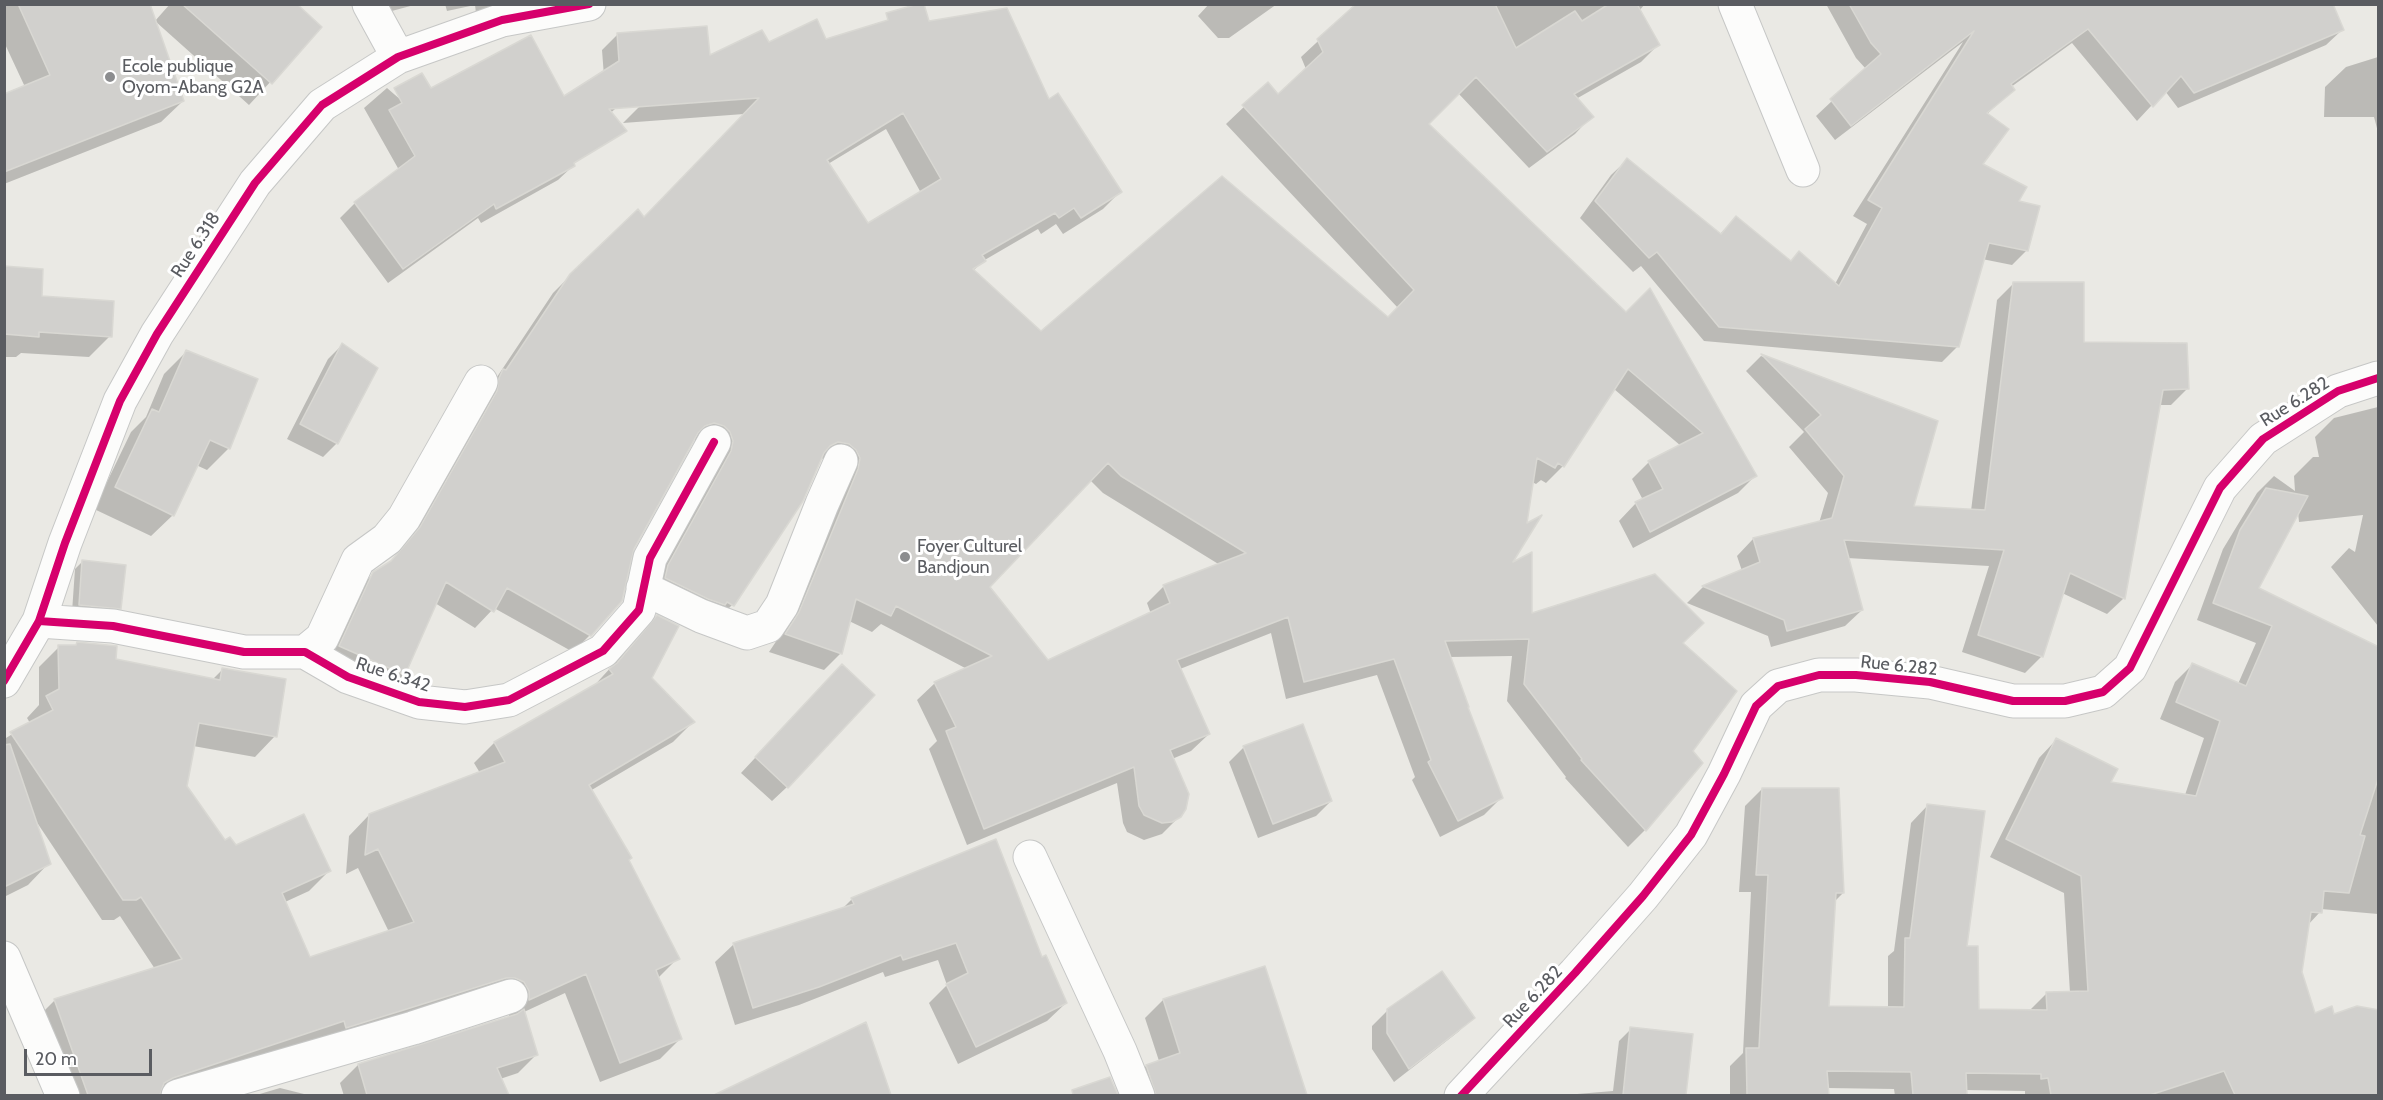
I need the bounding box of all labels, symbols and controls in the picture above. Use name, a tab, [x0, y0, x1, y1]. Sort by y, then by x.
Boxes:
place label: Ecole publique Oyom-Abang G2A	[122, 56, 263, 98]
marker: Ecole publique Oyom-Abang G2A	[103, 70, 117, 84]
street label: Rue 6.318	[167, 208, 225, 282]
street label: Rue 6.282	[2257, 372, 2333, 432]
place label: Foyer Culturel Bandjoun	[917, 536, 1022, 578]
marker: Foyer Culturel Bandjoun	[898, 550, 912, 564]
street label: Rue 6.282	[1860, 651, 1938, 681]
street label: Rue 6.342	[353, 653, 433, 697]
street label: Rue 6.282	[1499, 961, 1567, 1033]
scale bar	[27, 1037, 154, 1075]
text: 20 m	[35, 1048, 77, 1070]

